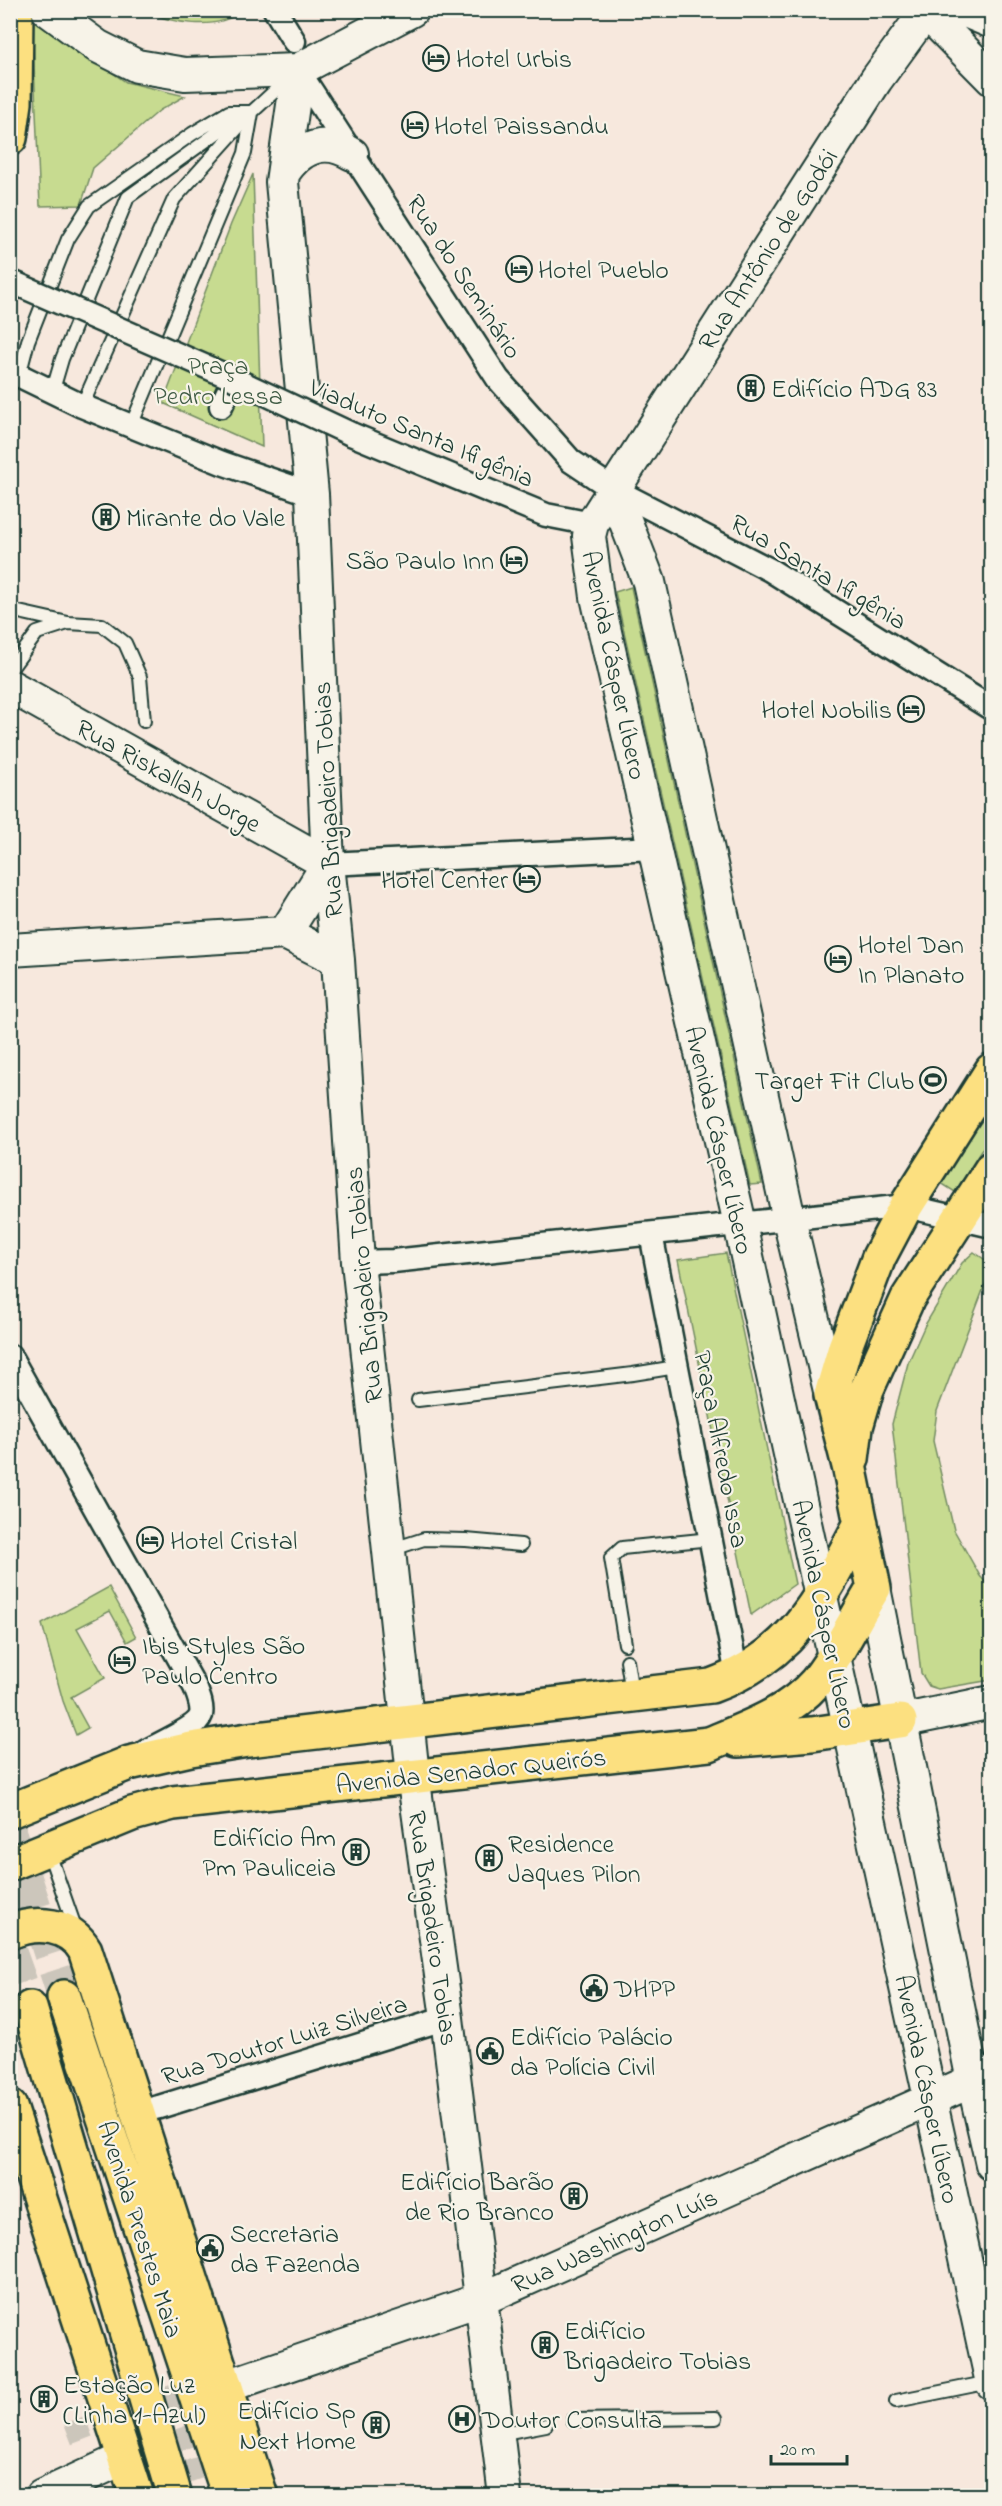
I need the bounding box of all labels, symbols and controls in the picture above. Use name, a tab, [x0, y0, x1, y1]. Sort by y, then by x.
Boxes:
place label: Hotel Urbis	[456, 42, 572, 80]
hotel icon: Hotel Urbis	[421, 43, 451, 73]
place label: Hotel Paissandu	[434, 109, 609, 147]
hotel icon: Hotel Paissandu	[400, 110, 430, 140]
street label: Rua Antônio de Godói	[690, 142, 849, 359]
street label: Rua do Seminário	[395, 188, 530, 368]
place label: Hotel Pueblo	[538, 253, 669, 291]
hotel icon: Hotel Pueblo	[504, 254, 534, 284]
park label: Praça Pedro Lessa	[153, 349, 283, 417]
street label: Viaduto Santa Ifigênia	[302, 370, 539, 499]
place label: Edifício ADG 83	[771, 372, 937, 410]
building icon: Edifício ADG 83	[736, 373, 766, 403]
place label: Mirante do Vale	[126, 501, 286, 539]
building icon: Mirante do Vale	[91, 502, 121, 532]
street label: Rua Santa Ifigênia	[722, 506, 913, 641]
place label: São Paulo Inn	[346, 544, 494, 582]
hotel icon: São Paulo Inn	[499, 545, 529, 575]
street label: Avenida Cásper Líbero	[569, 548, 655, 784]
street label: Rua Brigadeiro Tobias	[305, 681, 355, 919]
place label: Hotel Nobilis	[761, 693, 892, 731]
hotel icon: Hotel Nobilis	[896, 694, 926, 724]
street label: Rua Riskallah Jorge	[68, 711, 267, 845]
place label: Hotel Center	[381, 863, 509, 901]
hotel icon: Hotel Center	[512, 864, 542, 894]
place label: Hotel Dan In Planato	[858, 928, 964, 996]
hotel icon: Hotel Dan In Planato	[823, 944, 853, 974]
street label: Avenida Cásper Líbero	[672, 1023, 762, 1259]
place label: Target Fit Club	[754, 1064, 914, 1102]
sports icon: Target Fit Club	[918, 1065, 948, 1095]
street label: Rua Brigadeiro Tobias	[337, 1165, 395, 1404]
street label: Praça Alfredo Issa	[681, 1348, 757, 1552]
street label: Avenida Cásper Líbero	[779, 1497, 865, 1733]
place label: Hotel Cristal	[170, 1524, 297, 1562]
hotel icon: Hotel Cristal	[135, 1525, 165, 1555]
place label: Ibis Styles São Paulo Centro	[142, 1629, 305, 1697]
hotel icon: Ibis Styles São Paulo Centro	[107, 1645, 137, 1675]
street label: Avenida Senador Queirós	[334, 1740, 608, 1806]
street label: Rua Brigadeiro Tobias	[396, 1808, 466, 2048]
place label: Edifício Am Pm Pauliceia	[203, 1821, 336, 1889]
place label: Residence Jaques Pilon	[508, 1827, 641, 1895]
building icon: Edifício Am Pm Pauliceia	[341, 1837, 371, 1867]
building icon: Residence Jaques Pilon	[474, 1843, 504, 1873]
place label: DHPP	[613, 1972, 676, 2010]
street label: Avenida Cásper Líbero	[882, 1972, 968, 2208]
public building icon: DHPP	[579, 1973, 609, 2003]
street label: Rua Doutor Luiz Silveira	[157, 1986, 413, 2097]
place label: Edifício Palácio da Polícia Civil	[510, 2020, 673, 2088]
public building icon: Edifício Palácio da Polícia Civil	[475, 2036, 505, 2066]
street label: Avenida Prestes Maia	[85, 2116, 191, 2343]
place label: Edifício Barão de Rio Branco	[400, 2165, 554, 2233]
street label: Rua Washington Luís	[506, 2180, 725, 2305]
building icon: Edifício Barão de Rio Branco	[559, 2181, 589, 2211]
place label: Secretaria da Fazenda	[230, 2217, 360, 2285]
public building icon: Secretaria da Fazenda	[195, 2233, 225, 2263]
place label: Edifício Brigadeiro Tobias	[563, 2314, 751, 2382]
building icon: Edifício Brigadeiro Tobias	[530, 2330, 560, 2360]
place label: Estação Luz (Linha 1-Azul)	[63, 2368, 206, 2436]
building icon: Estação Luz (Linha 1-Azul)	[29, 2384, 59, 2414]
place label: Edifício Sp Next Home	[237, 2394, 356, 2462]
place label: Doutor Consulta	[481, 2403, 662, 2441]
hospital icon: Doutor Consulta	[447, 2404, 477, 2434]
building icon: Edifício Sp Next Home	[361, 2410, 391, 2440]
scale bar	[771, 2428, 848, 2466]
text: 20 m	[780, 2438, 815, 2464]

